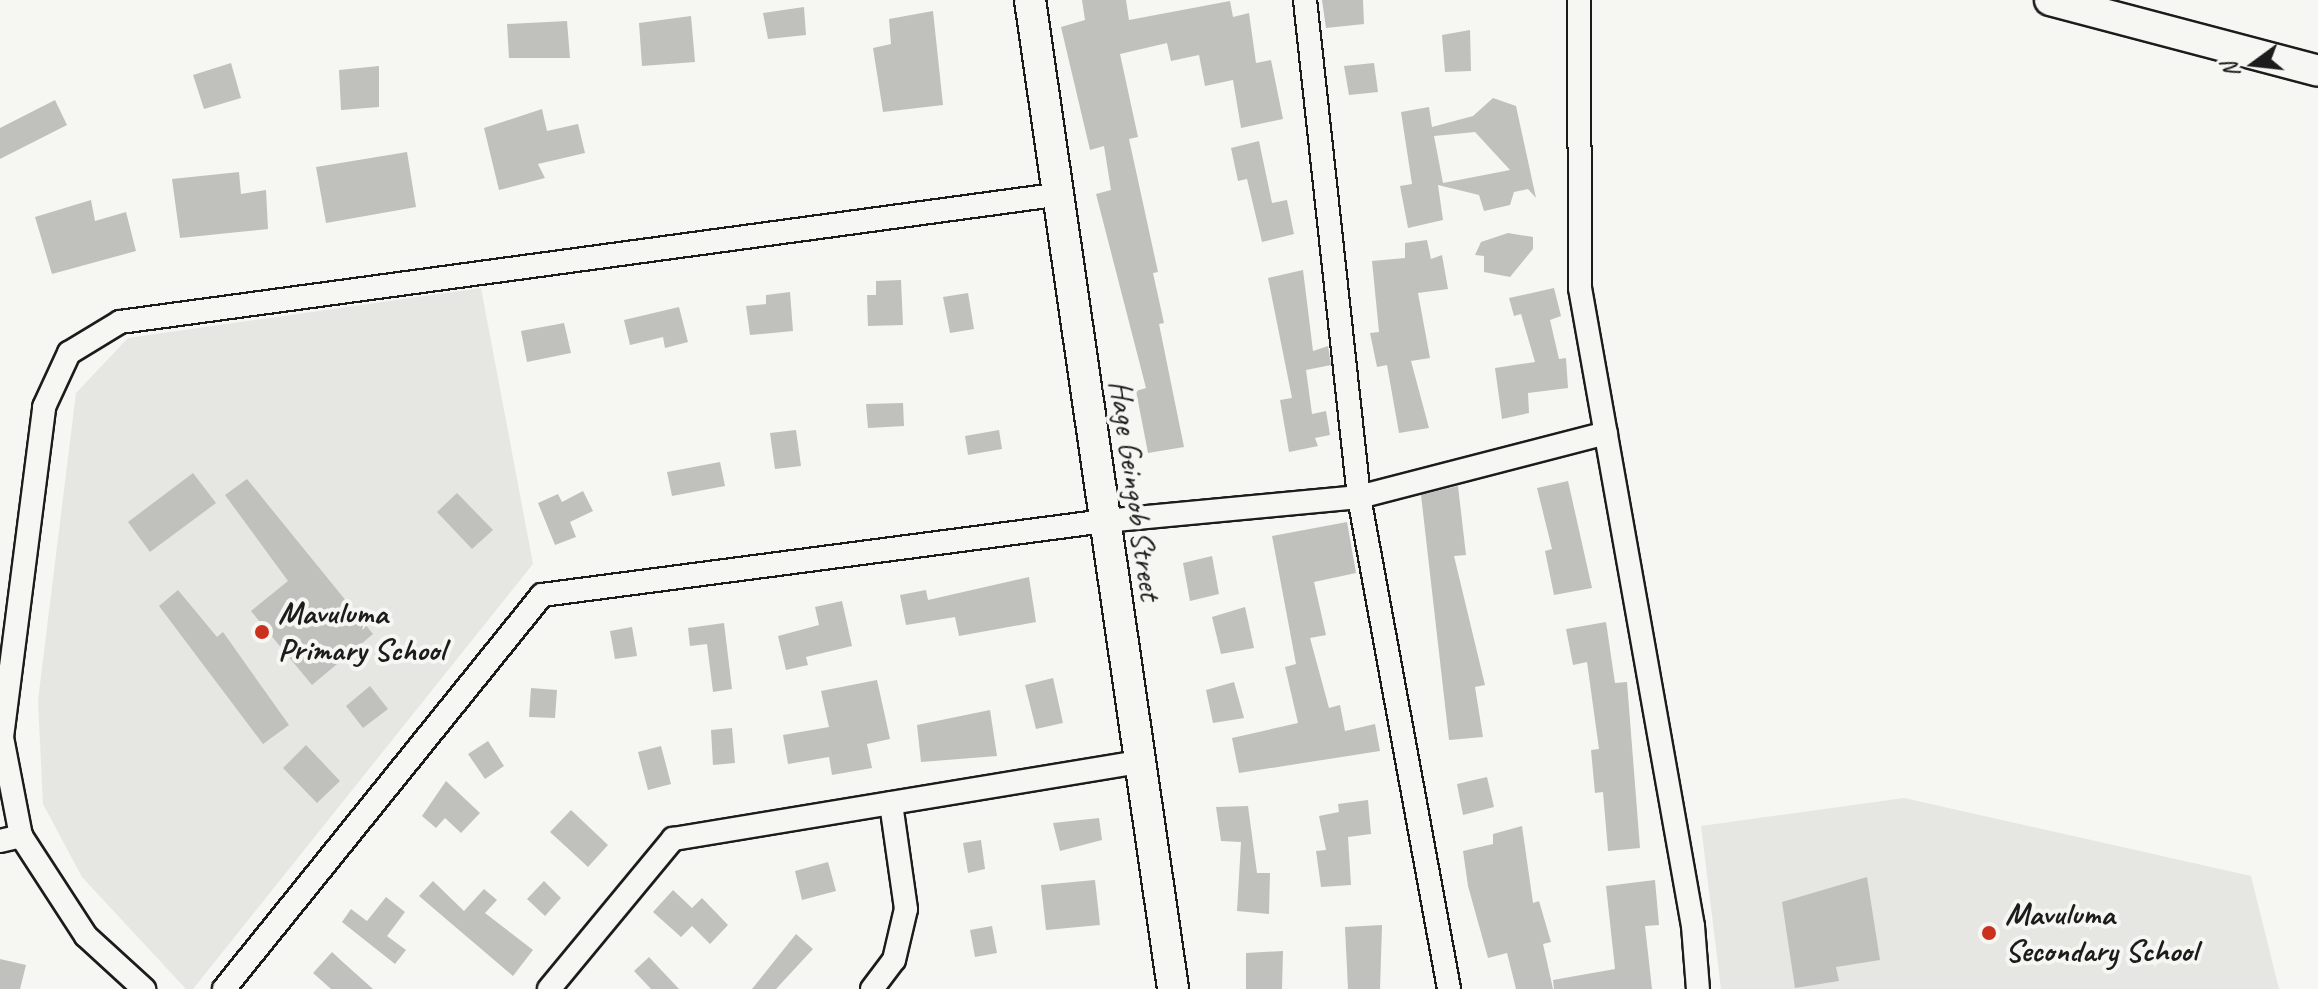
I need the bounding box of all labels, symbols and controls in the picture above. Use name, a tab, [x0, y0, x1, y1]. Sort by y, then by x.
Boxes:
north arrow	[2214, 24, 2294, 104]
text: N	[2216, 60, 2246, 80]
street label: Hage Geingob Street	[1101, 377, 1169, 603]
place label: Mavuluma Primary School	[278, 595, 444, 670]
marker: Mavuluma Primary School	[253, 623, 271, 641]
place label: Mavuluma Secondary School	[2005, 896, 2196, 971]
marker: Mavuluma Secondary School	[1980, 924, 1998, 942]

